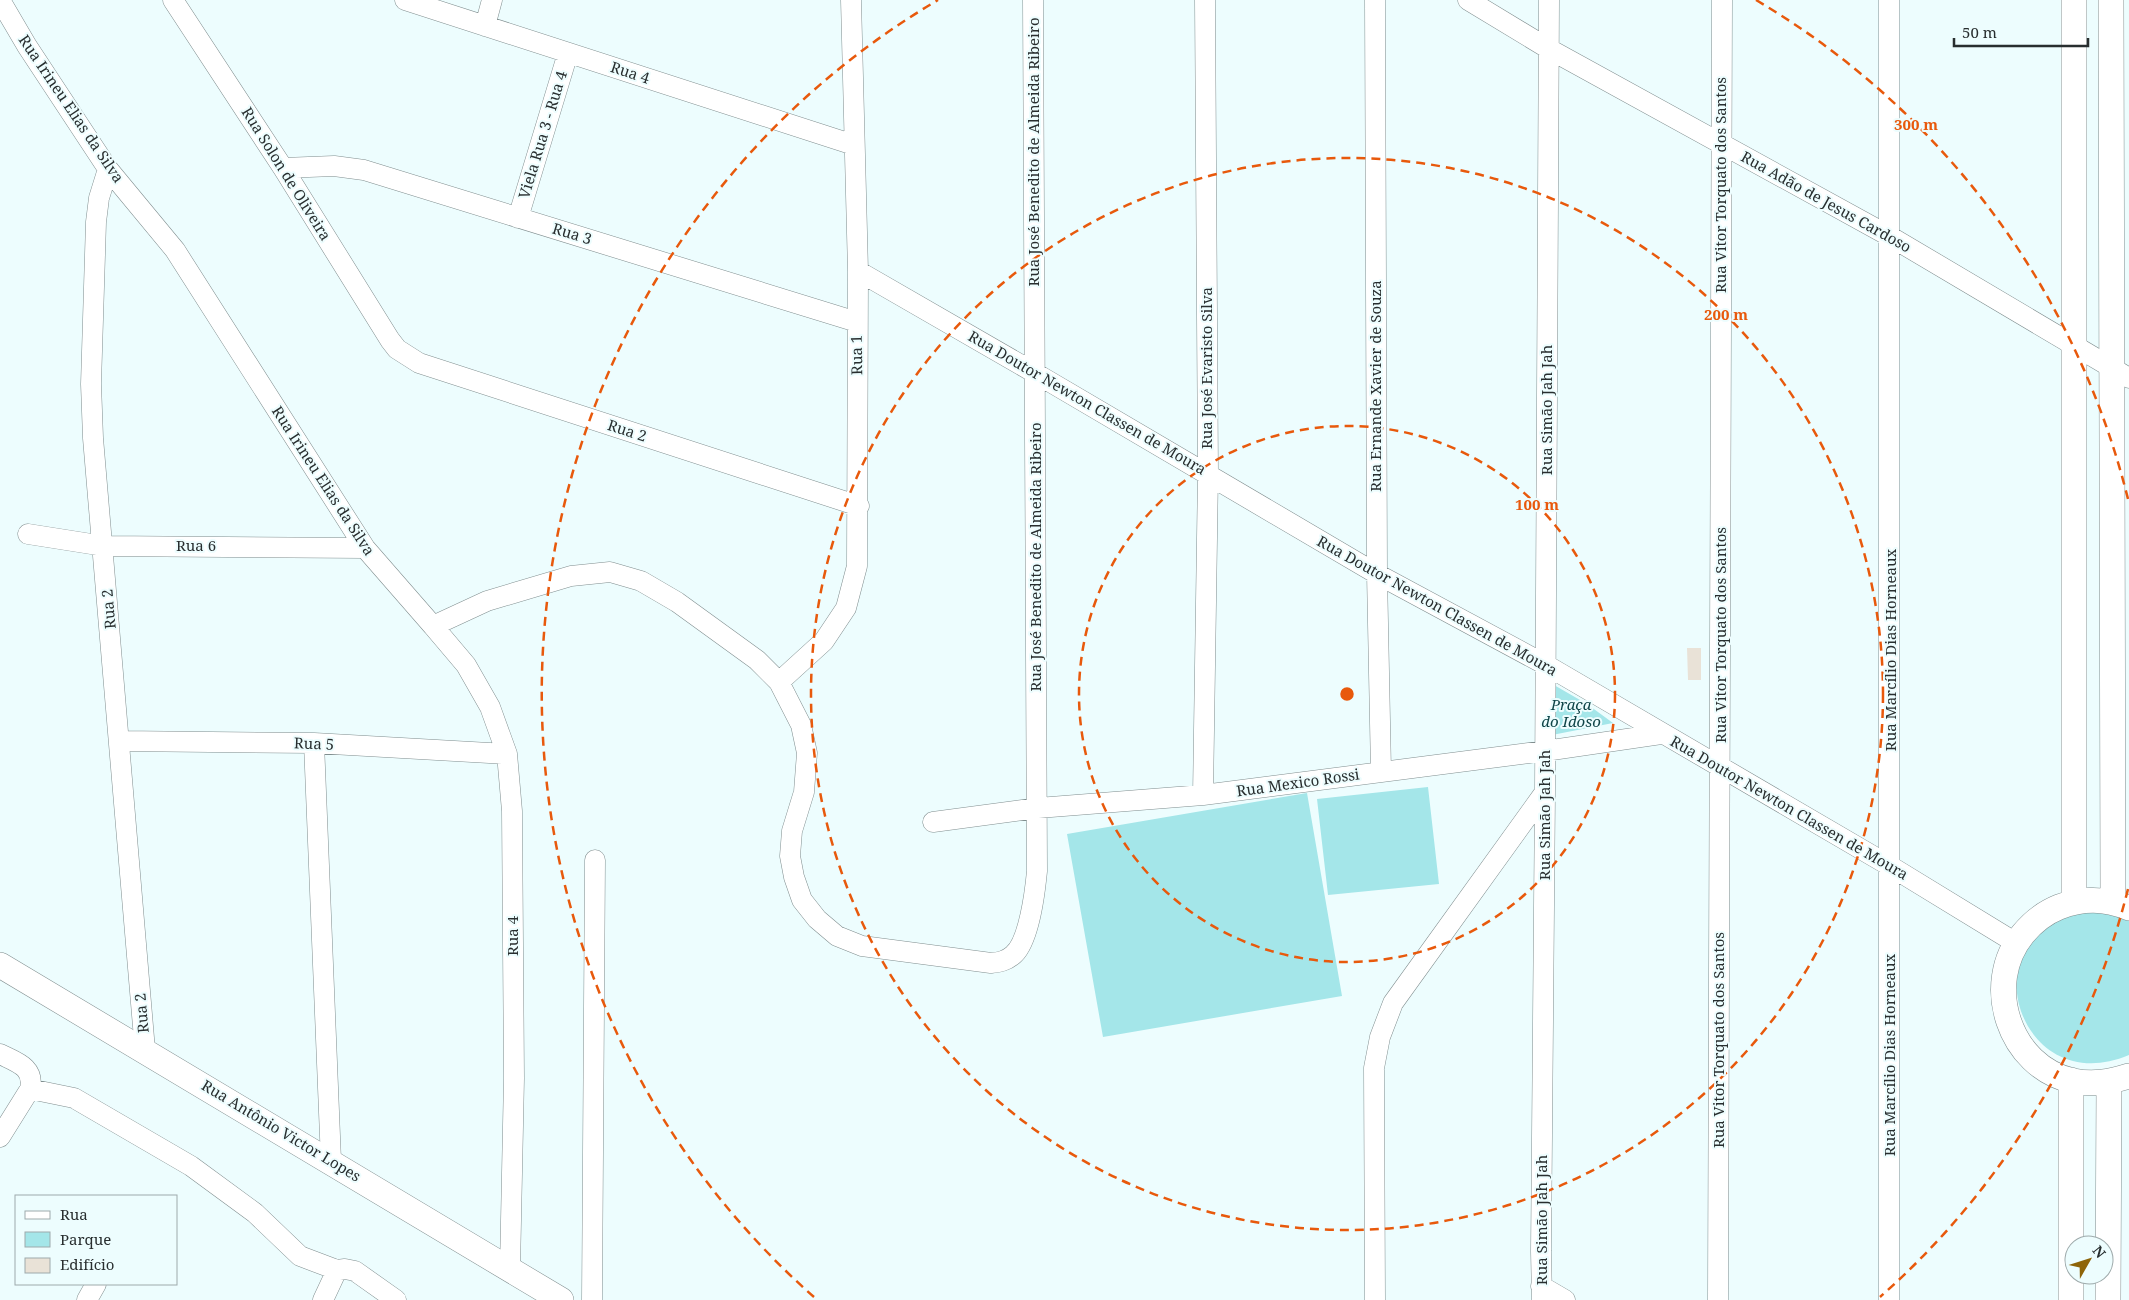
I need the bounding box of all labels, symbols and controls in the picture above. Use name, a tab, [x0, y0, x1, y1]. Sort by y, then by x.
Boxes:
scale bar	[1954, 15, 2088, 47]
street label: Rua José Benedito de Almeida Ribeiro	[1023, 17, 1043, 287]
text: 50 m	[1962, 22, 1997, 42]
street label: Rua Irineu Elias da Silva	[15, 31, 129, 186]
street label: Rua 4	[608, 56, 653, 88]
street label: Viela Rua 3 - Rua 4	[513, 68, 571, 201]
street label: Rua Vitor Torquato dos Santos	[1710, 77, 1730, 293]
street label: Rua Solon de Oliveira	[238, 103, 336, 244]
text: 300 m	[1894, 114, 1938, 134]
street label: Rua Adão de Jesus Cardoso	[1738, 146, 1915, 256]
street label: Rua 3	[550, 218, 594, 248]
street label: Rua Ernande Xavier de Souza	[1365, 280, 1385, 492]
street label: Rua José Evaristo Silva	[1196, 287, 1216, 449]
text: 200 m	[1704, 304, 1748, 324]
street label: Rua Doutor Newton Classen de Moura	[965, 326, 1210, 479]
street label: Rua 1	[846, 335, 866, 375]
street label: Rua Simão Jah Jah	[1536, 344, 1556, 475]
street label: Rua Irineu Elias da Silva	[268, 402, 380, 559]
street label: Rua 2	[605, 414, 649, 446]
street label: Rua José Benedito de Almeida Ribeiro	[1025, 422, 1045, 692]
text: 100 m	[1515, 494, 1559, 514]
street label: Rua Vitor Torquato dos Santos	[1710, 527, 1730, 743]
street label: Rua Doutor Newton Classen de Moura	[1314, 531, 1561, 680]
street label: Rua 6	[176, 535, 216, 555]
street label: Rua Marcílio Dias Horneaux	[1880, 549, 1900, 751]
street label: Rua 2	[96, 588, 120, 630]
centre of rings	[1338, 685, 1356, 703]
park label: Praça do Idoso	[1541, 694, 1601, 731]
street label: Rua Doutor Newton Classen de Moura	[1667, 731, 1912, 884]
street label: Rua 5	[294, 732, 334, 754]
street label: Rua Simão Jah Jah	[1534, 749, 1554, 880]
street label: Rua Mexico Rossi	[1235, 763, 1361, 801]
street label: Rua 4	[502, 915, 522, 956]
street label: Rua Vitor Torquato dos Santos	[1708, 932, 1728, 1148]
street label: Rua Marcílio Dias Horneaux	[1879, 954, 1899, 1156]
street label: Rua 2	[129, 992, 153, 1034]
street label: Rua Antônio Victor Lopes	[198, 1075, 365, 1186]
street label: Rua Simão Jah Jah	[1531, 1154, 1551, 1285]
legend	[15, 1195, 178, 1285]
text: Rua	[60, 1204, 88, 1224]
text: Parque	[60, 1229, 111, 1249]
north arrow	[2064, 1235, 2114, 1285]
text: N	[2089, 1241, 2110, 1262]
text: Edifício	[60, 1254, 115, 1274]

